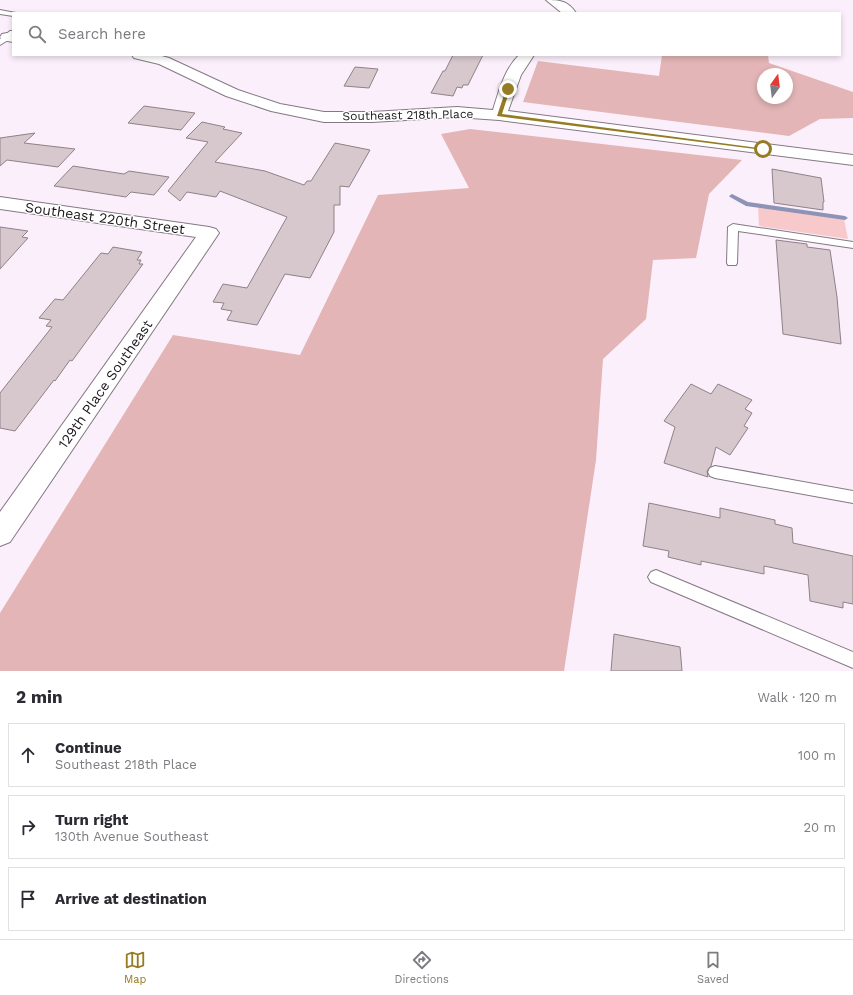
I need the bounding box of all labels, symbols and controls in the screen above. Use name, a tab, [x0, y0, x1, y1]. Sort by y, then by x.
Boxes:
search box	[12, 12, 841, 56]
icon: search	[26, 23, 48, 45]
text: Search here	[58, 25, 146, 43]
north arrow	[757, 68, 793, 104]
route end	[499, 80, 517, 98]
street label: Southeast 218th Place	[342, 107, 474, 123]
route start	[754, 140, 772, 158]
street label: Southeast 220th Street	[24, 199, 186, 237]
street label: 129th Place Southeast	[55, 317, 155, 451]
text: 2 min	[16, 687, 62, 707]
text: Walk · 120 m	[758, 690, 837, 705]
text: Continue	[55, 739, 122, 757]
icon: ahead	[17, 744, 39, 766]
text: 100 m	[798, 748, 836, 763]
text: Southeast 218th Place	[55, 757, 197, 772]
text: Turn right	[55, 811, 128, 829]
icon: right	[17, 816, 39, 838]
text: 20 m	[804, 820, 836, 835]
text: 130th Avenue Southeast	[55, 829, 208, 844]
icon: arrive	[17, 888, 39, 910]
text: Arrive at destination	[55, 890, 207, 908]
tab: Map	[124, 949, 146, 986]
tab: Directions	[395, 949, 449, 986]
tab: Saved	[697, 949, 729, 986]

